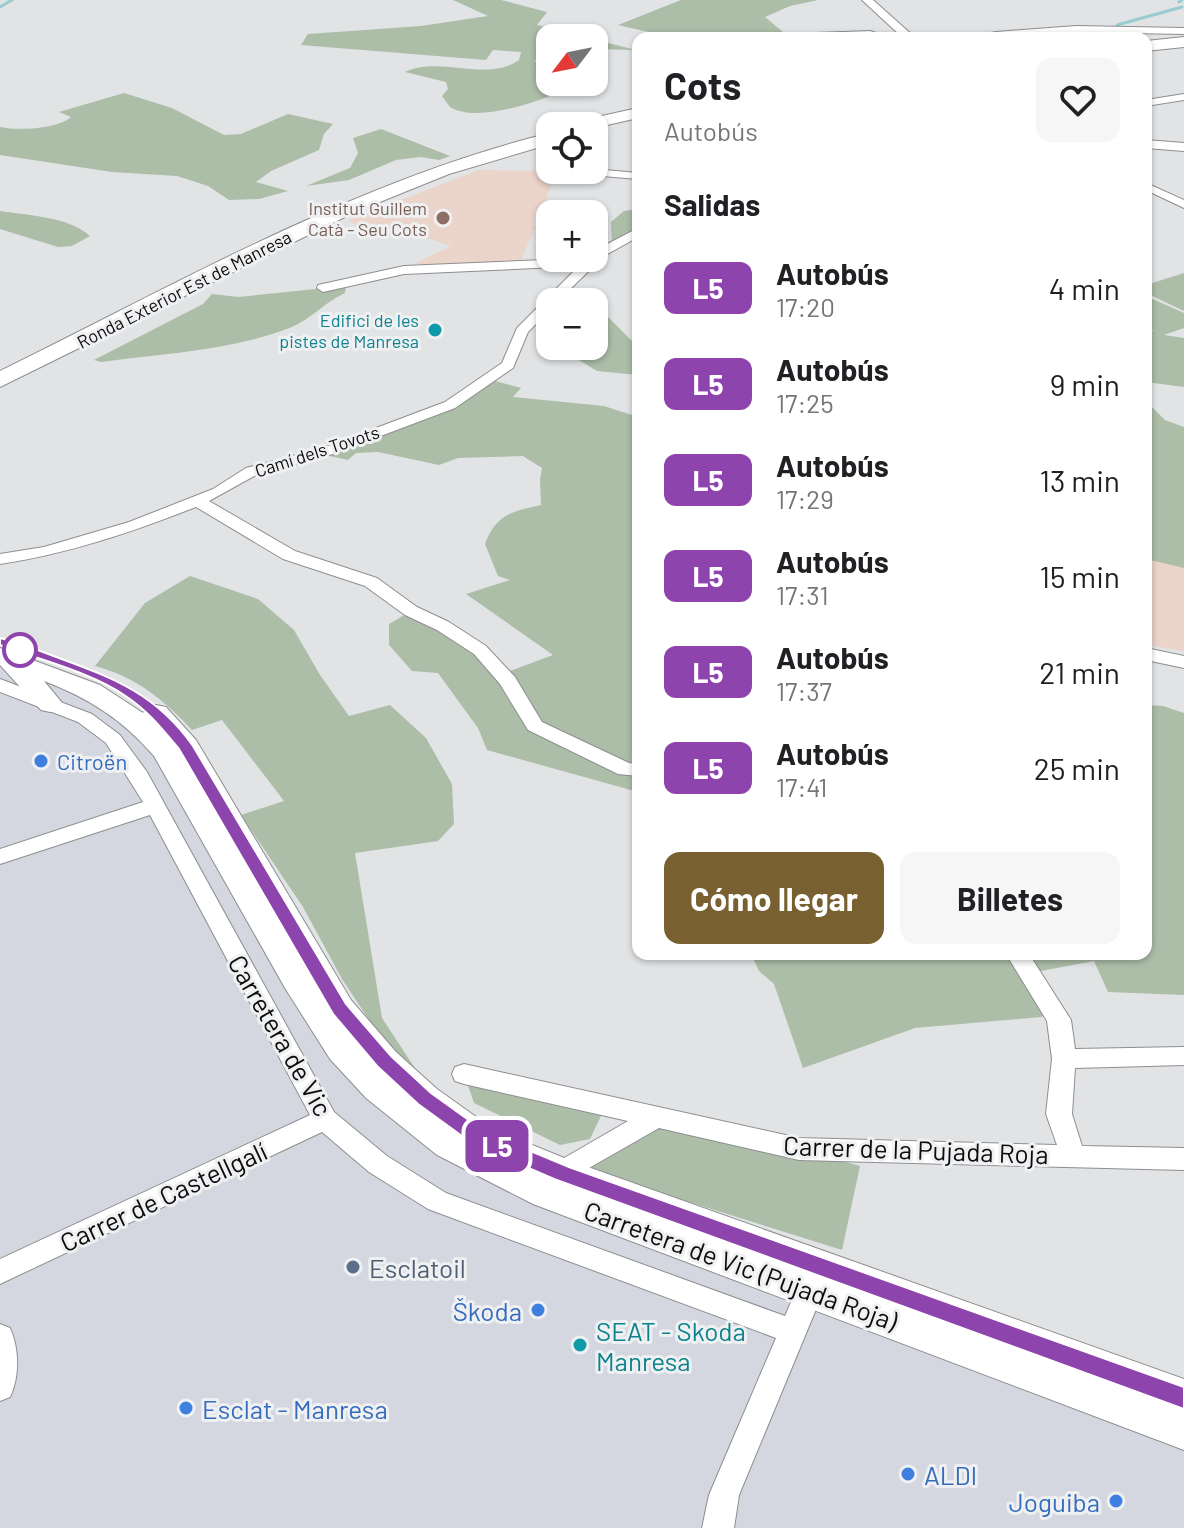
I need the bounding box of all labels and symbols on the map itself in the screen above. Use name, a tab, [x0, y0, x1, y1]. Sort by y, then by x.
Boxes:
north arrow	[536, 24, 608, 96]
place label: Institut Guillem Catà - Seu Cots	[308, 197, 427, 240]
marker: Institut Guillem Catà - Seu Cots	[434, 209, 452, 227]
street label: Ronda Exterior Est de Manresa	[73, 225, 295, 353]
place label: Edifici de les pistes de Manresa	[279, 309, 419, 352]
marker: Edifici de les pistes de Manresa	[426, 321, 444, 339]
street label: Camí dels Tovots	[252, 420, 382, 482]
unlabelled marker	[3, 633, 37, 667]
place label: Citroën	[57, 748, 127, 774]
marker: Citroën	[32, 752, 50, 770]
street label: Carretera de Vic	[222, 949, 340, 1121]
line badge: L5	[461, 1120, 533, 1172]
street label: Carrer de la Pujada Roja	[783, 1129, 1049, 1169]
street label: Carrer de Castellgalí	[55, 1135, 271, 1257]
street label: Carretera de Vic (Pujada Roja)	[580, 1194, 902, 1336]
place label: Esclatoil	[369, 1252, 466, 1283]
marker: Esclatoil	[344, 1258, 362, 1276]
place label: Škoda	[453, 1295, 522, 1326]
marker: Škoda	[529, 1301, 547, 1319]
place label: SEAT - Skoda Manresa	[596, 1315, 746, 1376]
marker: SEAT - Skoda Manresa	[571, 1336, 589, 1354]
place label: Esclat - Manresa	[202, 1393, 388, 1424]
marker: Esclat - Manresa	[177, 1399, 195, 1417]
place label: ALDI	[924, 1459, 977, 1490]
marker: ALDI	[899, 1465, 917, 1483]
place label: Joguiba	[1009, 1486, 1100, 1517]
marker: Joguiba	[1107, 1492, 1125, 1510]

